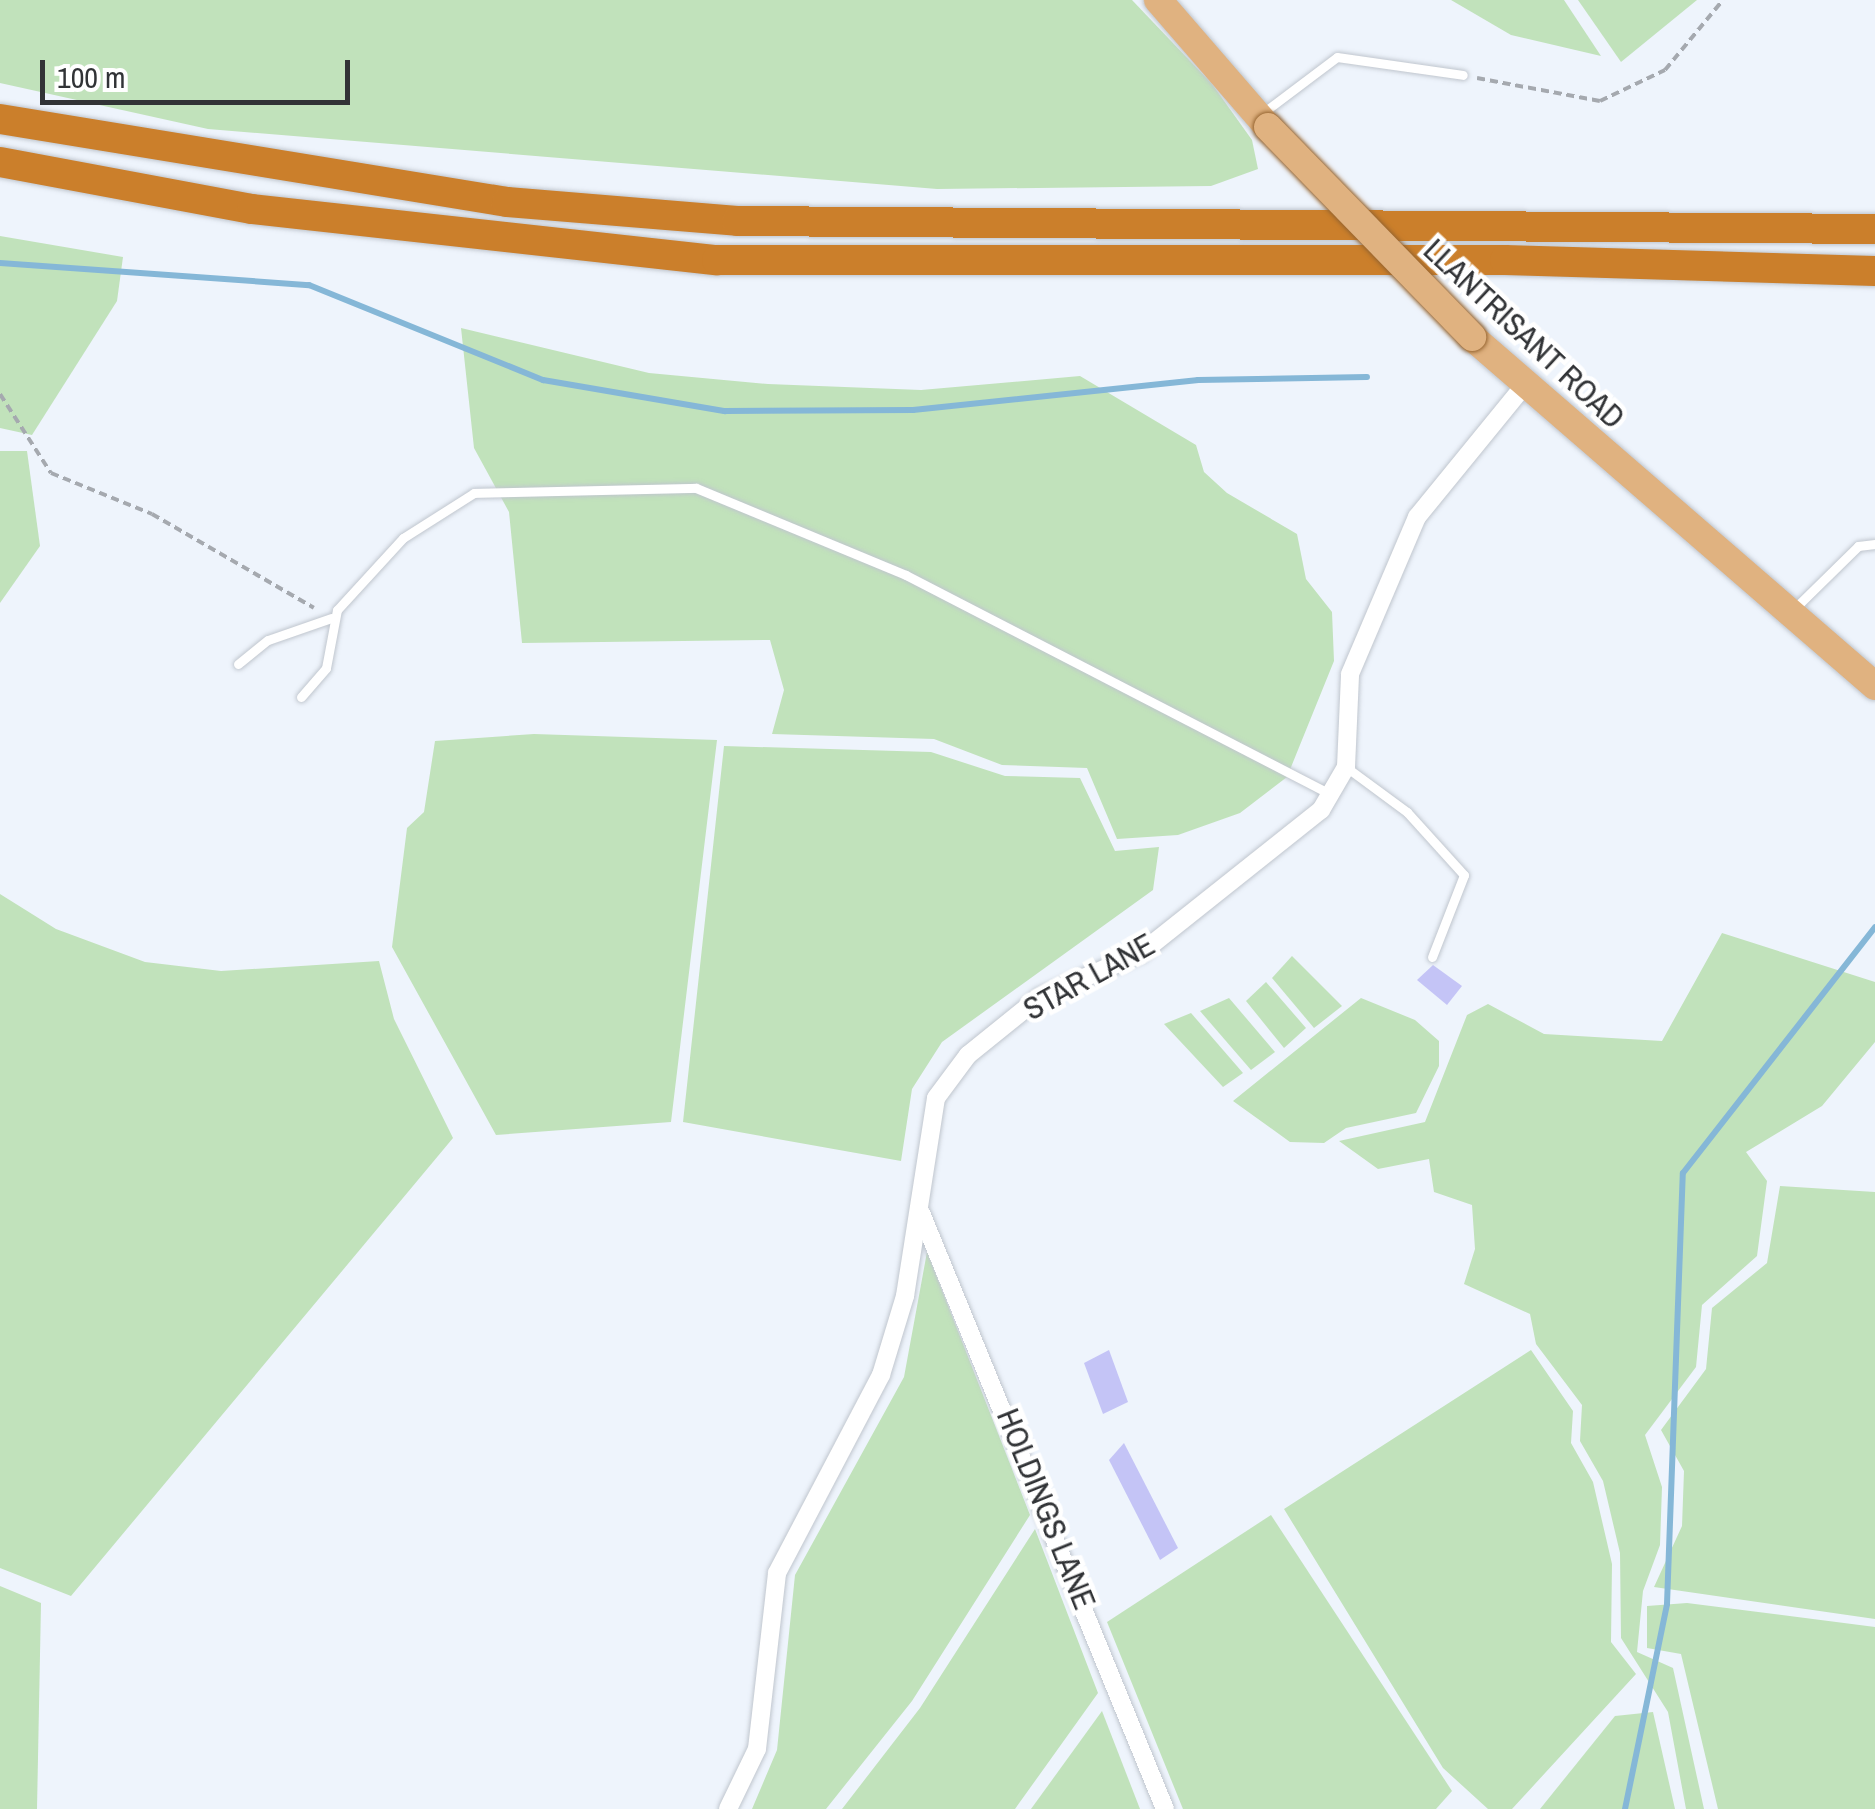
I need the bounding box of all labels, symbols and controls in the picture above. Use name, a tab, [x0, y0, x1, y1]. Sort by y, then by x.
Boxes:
scale bar	[45, 40, 355, 102]
text: 100 m	[57, 57, 125, 97]
street label: LLANTRISANT ROAD	[1415, 231, 1633, 437]
street label: STAR LANE	[1017, 925, 1161, 1029]
street label: HOLDINGS LANE	[988, 1403, 1104, 1615]

